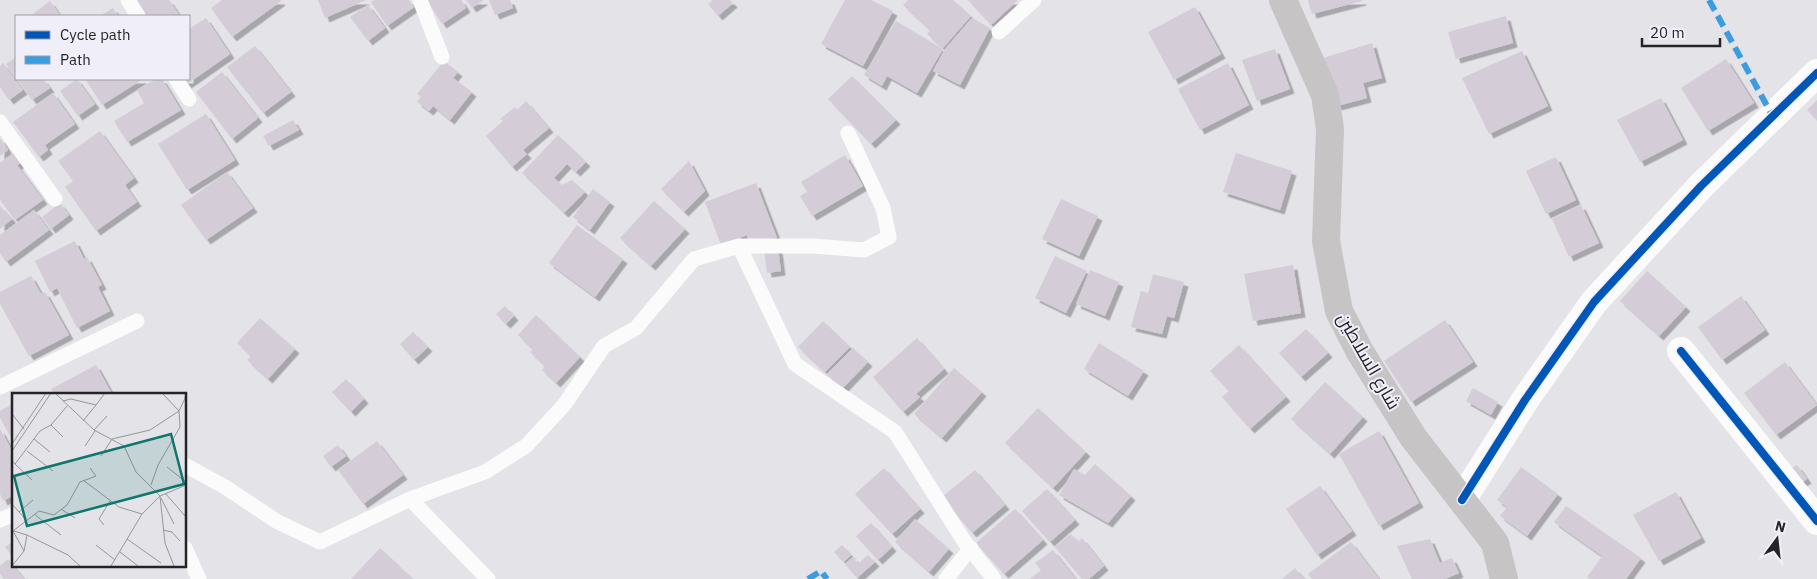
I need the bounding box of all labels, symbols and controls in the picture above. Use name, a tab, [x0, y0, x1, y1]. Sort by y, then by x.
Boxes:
legend	[15, 15, 190, 80]
scale bar	[1642, 15, 1720, 47]
text: 20 m	[1650, 23, 1685, 42]
text: Cycle path	[60, 25, 131, 44]
text: Path	[60, 50, 91, 69]
street label: شارع السلاطين	[1331, 309, 1406, 414]
inset map	[12, 393, 186, 566]
north arrow	[1752, 514, 1802, 564]
text: N	[1773, 516, 1788, 536]

